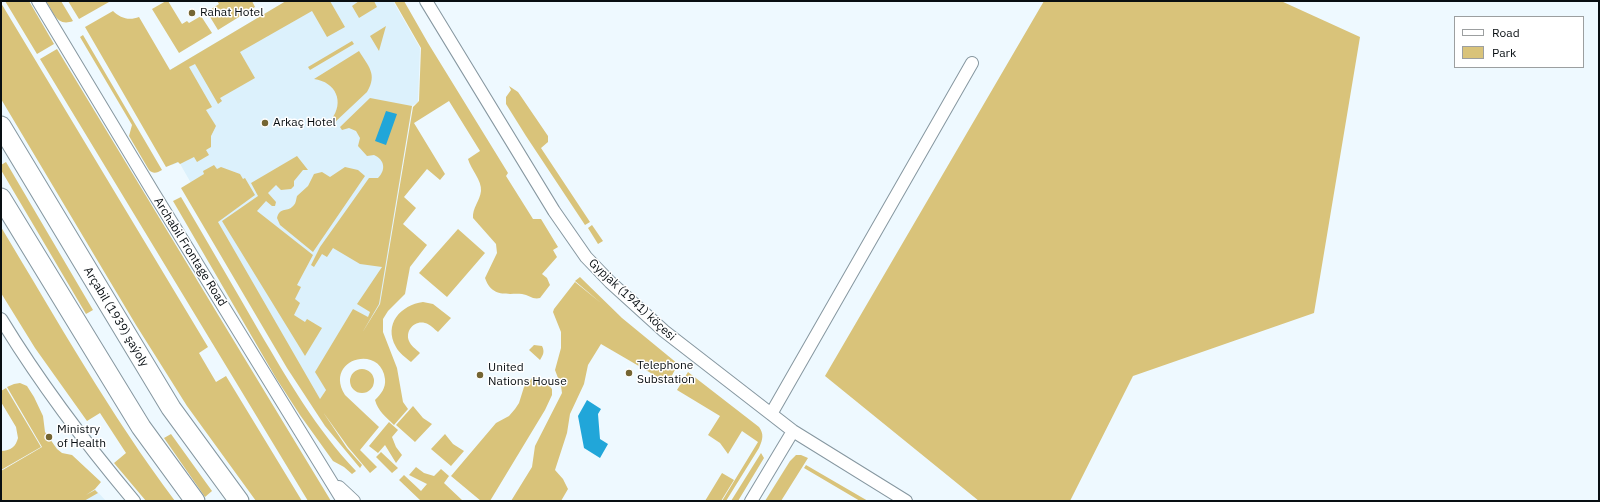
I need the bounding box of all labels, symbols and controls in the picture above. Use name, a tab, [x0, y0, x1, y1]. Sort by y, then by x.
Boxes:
place label: Rahat Hotel	[200, 6, 263, 20]
marker: Rahat Hotel	[187, 8, 197, 18]
legend	[1454, 16, 1584, 68]
text: Road	[1492, 25, 1520, 40]
text: Park	[1492, 45, 1516, 60]
place label: Arkaç Hotel	[273, 116, 336, 130]
marker: Arkaç Hotel	[260, 118, 270, 128]
street label: Archabil Frontage Road	[151, 195, 229, 309]
street label: Gypjak (1941) köçesi	[585, 256, 679, 344]
street label: Arçabil (1939) şaýoly	[80, 264, 152, 370]
place label: Telephone Substation	[637, 359, 695, 387]
place label: United Nations House	[488, 361, 567, 389]
marker: Telephone Substation	[624, 368, 634, 378]
marker: United Nations House	[475, 370, 485, 380]
place label: Ministry of Health	[57, 423, 106, 451]
marker: Ministry of Health	[44, 432, 54, 442]

